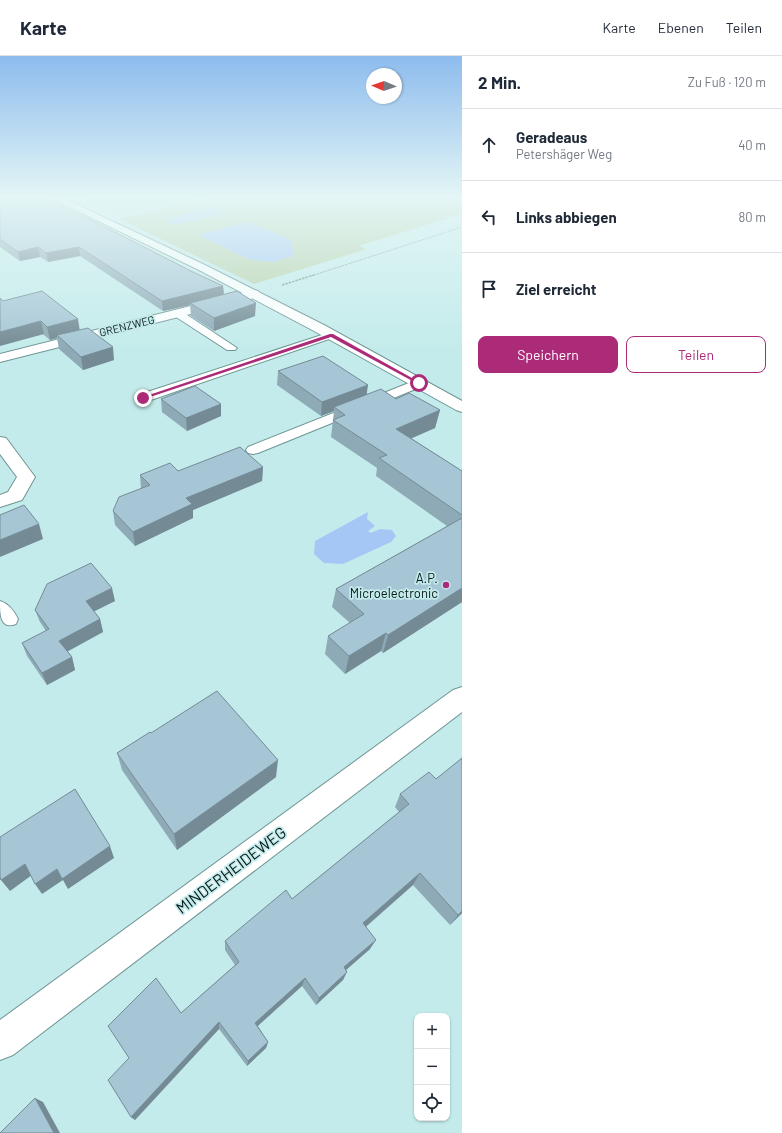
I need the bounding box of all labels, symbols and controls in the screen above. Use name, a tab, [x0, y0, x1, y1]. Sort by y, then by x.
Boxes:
text: Karte	[20, 16, 67, 39]
text: Karte	[602, 19, 636, 36]
text: Ebenen	[658, 19, 704, 36]
text: Teilen	[726, 19, 762, 36]
north arrow	[366, 68, 402, 104]
text: 2 Min.	[478, 72, 521, 92]
text: Zu Fuß · 120 m	[688, 74, 766, 90]
text: Geradeaus	[516, 128, 587, 146]
icon: ahead	[478, 134, 500, 156]
text: 40 m	[738, 137, 766, 153]
text: Petershäger Weg	[516, 146, 612, 162]
icon: left	[478, 206, 500, 228]
text: Links abbiegen	[516, 208, 617, 226]
text: 80 m	[739, 209, 766, 225]
icon: arrive	[478, 278, 500, 300]
text: Ziel erreicht	[516, 280, 597, 298]
street label: GRENZWEG	[98, 312, 156, 339]
button: Speichern	[478, 336, 618, 373]
button: Teilen	[626, 336, 766, 373]
route start	[410, 374, 428, 392]
route end	[134, 389, 152, 407]
place label: A.P. Microelectronic	[350, 570, 438, 601]
marker: A.P. Microelectronic	[441, 580, 451, 590]
street label: MINDERHEIDEWEG	[172, 822, 290, 917]
map controls	[414, 1013, 450, 1121]
button: +	[414, 1013, 450, 1049]
button: −	[414, 1049, 450, 1085]
button: locate	[414, 1085, 450, 1121]

